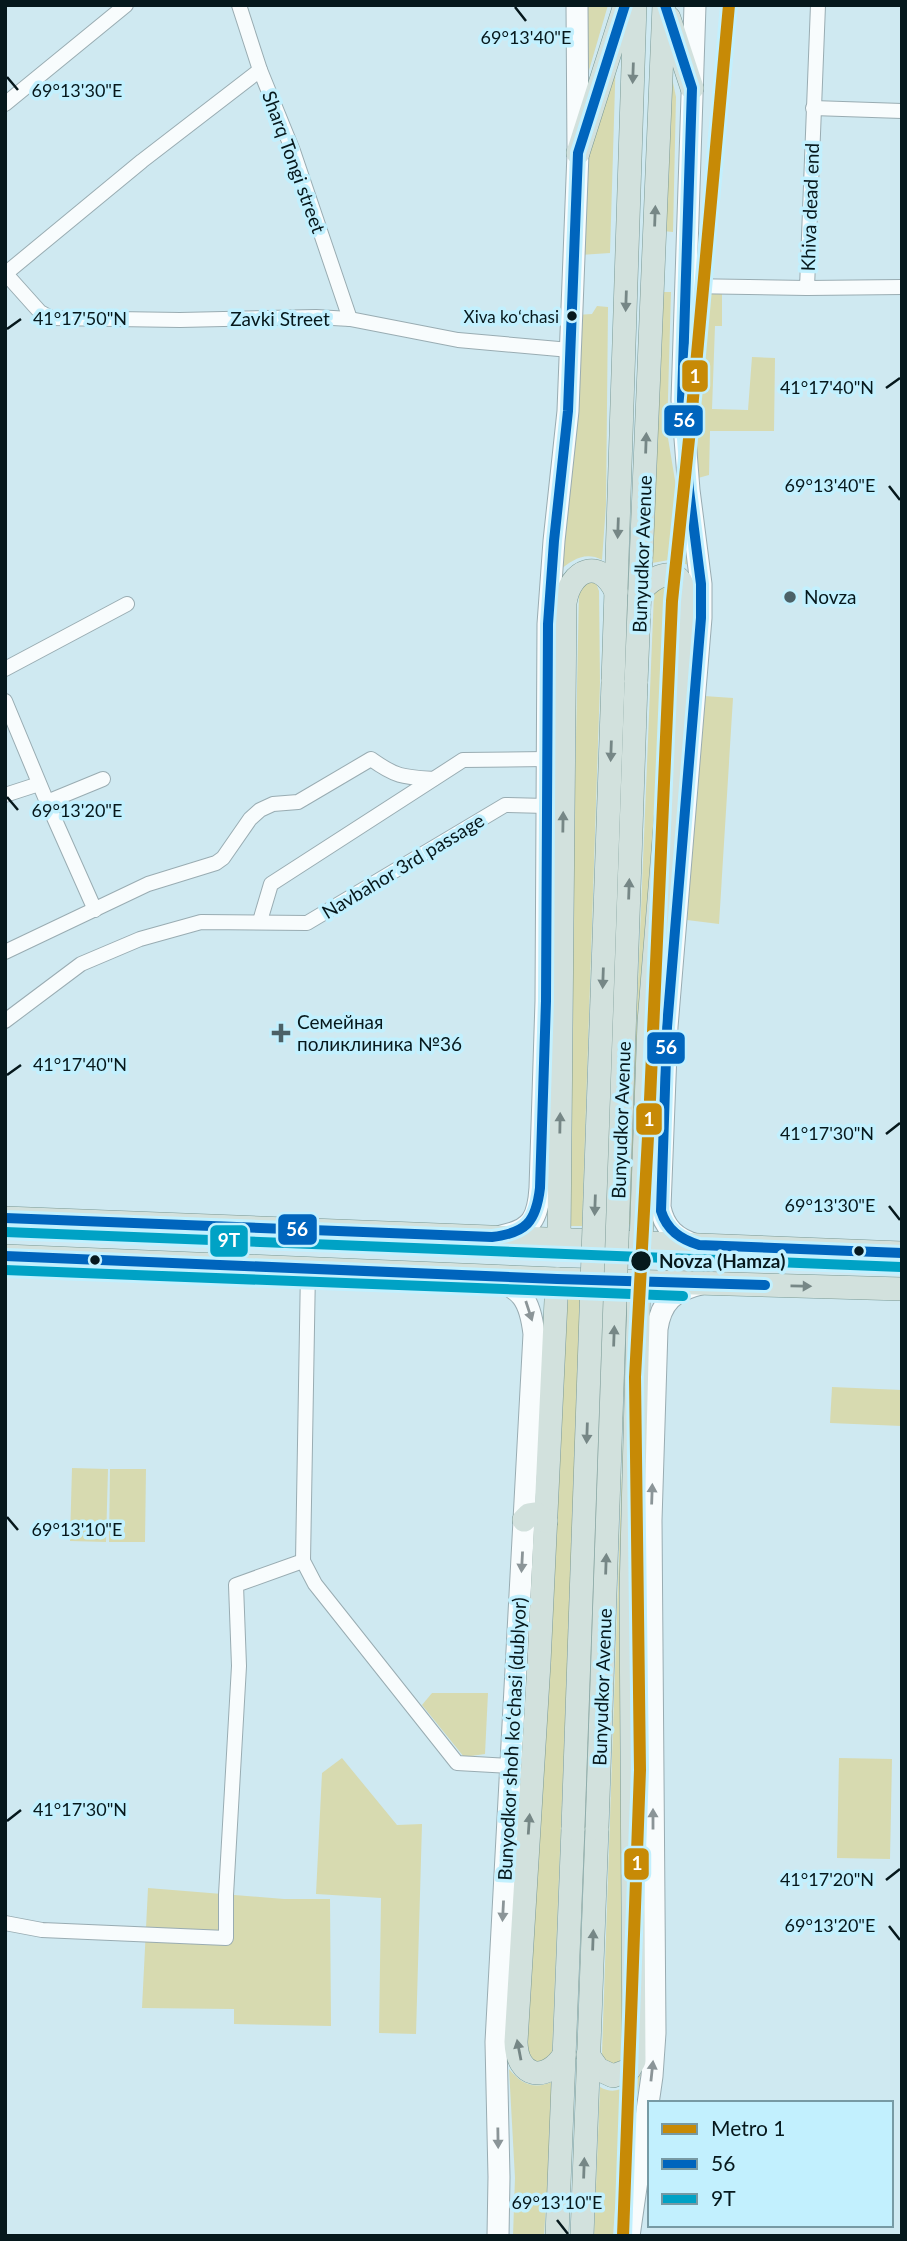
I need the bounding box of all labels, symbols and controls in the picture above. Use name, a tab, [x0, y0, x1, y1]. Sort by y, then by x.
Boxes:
text: 69°13'40"E	[481, 26, 571, 48]
one-way arrow	[627, 63, 639, 85]
text: 69°13'30"E	[32, 79, 122, 101]
street label: Sharq Tongi street	[258, 88, 331, 236]
street label: Khiva dead end	[796, 142, 823, 272]
one-way arrow	[650, 205, 661, 227]
one-way arrow	[620, 290, 631, 312]
place label: Xiva koʻchasi	[464, 306, 559, 327]
text: 41°17'50"N	[33, 307, 127, 329]
street label: Zavki Street	[230, 307, 330, 330]
marker: Xiva koʻchasi	[565, 309, 579, 323]
line badge: 1	[681, 359, 709, 393]
text: 1	[689, 364, 701, 387]
text: 41°17'40"N	[780, 376, 874, 398]
line badge: 56	[663, 404, 704, 437]
text: 56	[673, 408, 695, 431]
one-way arrow	[641, 432, 652, 454]
text: 69°13'40"E	[785, 474, 875, 496]
street label: Bunyudkor Avenue	[627, 475, 656, 633]
one-way arrow	[613, 517, 624, 539]
place label: Novza	[804, 585, 857, 608]
marker: Novza	[782, 589, 798, 605]
one-way arrow	[605, 740, 616, 762]
text: 69°13'20"E	[32, 799, 122, 821]
street label: Navbahor 3rd passage	[318, 808, 488, 923]
one-way arrow	[557, 810, 569, 832]
one-way arrow	[624, 877, 635, 899]
one-way arrow	[597, 967, 608, 989]
place label: Семейная поликлиника №36	[297, 1010, 462, 1055]
marker: Семейная поликлиника №36	[271, 1023, 291, 1043]
line badge: 56	[646, 1031, 686, 1065]
text: 56	[655, 1035, 677, 1058]
street label: Bunyudkor Avenue	[606, 1041, 635, 1199]
text: 41°17'40"N	[33, 1053, 127, 1075]
line badge: 1	[635, 1102, 663, 1136]
text: 1	[643, 1107, 655, 1130]
one-way arrow	[554, 1111, 566, 1133]
text: 41°17'30"N	[780, 1122, 874, 1144]
text: 69°13'30"E	[785, 1194, 875, 1216]
one-way arrow	[589, 1195, 600, 1217]
line badge: 56	[277, 1213, 318, 1246]
text: 56	[286, 1217, 308, 1240]
line badge: 9Т	[209, 1224, 249, 1258]
text: 9Т	[218, 1228, 241, 1251]
unlabelled marker	[852, 1244, 866, 1258]
marker: Novza (Hamza)	[629, 1249, 653, 1273]
place label: Novza (Hamza)	[659, 1249, 785, 1272]
unlabelled marker	[88, 1253, 102, 1267]
one-way arrow	[790, 1280, 812, 1291]
one-way arrow	[524, 1300, 535, 1321]
one-way arrow	[608, 1325, 619, 1347]
one-way arrow	[581, 1422, 593, 1444]
one-way arrow	[646, 1482, 657, 1504]
text: 69°13'10"E	[32, 1518, 122, 1540]
one-way arrow	[516, 1551, 527, 1573]
one-way arrow	[600, 1552, 612, 1574]
street label: Bunyodkor shoh koʻchasi (dublyor)	[493, 1597, 530, 1881]
street label: Bunyudkor Avenue	[587, 1608, 616, 1766]
text: 41°17'30"N	[33, 1798, 127, 1820]
one-way arrow	[647, 1808, 659, 1830]
one-way arrow	[524, 1813, 535, 1835]
line badge: 1	[623, 1847, 650, 1881]
text: 1	[631, 1851, 643, 1874]
text: 41°17'20"N	[780, 1868, 874, 1890]
one-way arrow	[497, 1900, 508, 1922]
text: 69°13'20"E	[785, 1914, 875, 1936]
one-way arrow	[587, 1929, 598, 1951]
one-way arrow	[513, 2039, 524, 2061]
one-way arrow	[647, 2060, 658, 2082]
legend	[648, 2101, 893, 2227]
text: Metro 1	[711, 2115, 785, 2140]
one-way arrow	[492, 2128, 504, 2150]
text: 56	[711, 2150, 735, 2175]
one-way arrow	[579, 2156, 590, 2178]
text: 9Т	[711, 2185, 736, 2210]
text: 69°13'10"E	[512, 2191, 602, 2213]

